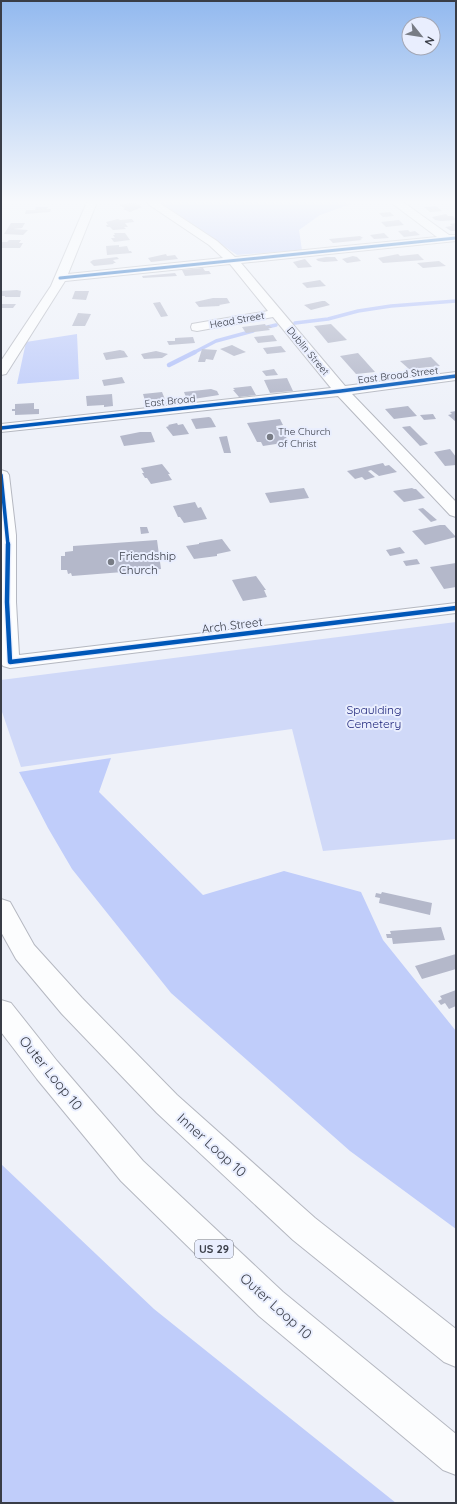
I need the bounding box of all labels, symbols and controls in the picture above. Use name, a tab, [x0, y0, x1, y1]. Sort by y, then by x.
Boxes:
north arrow	[401, 16, 441, 56]
text: N	[422, 34, 438, 48]
street label: Head Street	[209, 309, 266, 331]
street label: Dublin Street	[284, 324, 332, 378]
street label: East Broad Street	[357, 364, 440, 386]
street label: East Broad	[144, 392, 196, 410]
place label: The Church of Christ	[278, 425, 331, 450]
marker: The Church of Christ	[265, 432, 275, 442]
place label: Friendship Church	[119, 548, 176, 577]
marker: Friendship Church	[106, 557, 116, 567]
street label: Arch Street	[201, 614, 263, 636]
park label: Spaulding Cemetery	[347, 702, 401, 731]
street label: Outer Loop 10	[15, 1032, 87, 1114]
street label: Inner Loop 10	[174, 1109, 250, 1181]
road number: US 29	[195, 1240, 233, 1258]
street label: Outer Loop 10	[236, 1269, 316, 1343]

